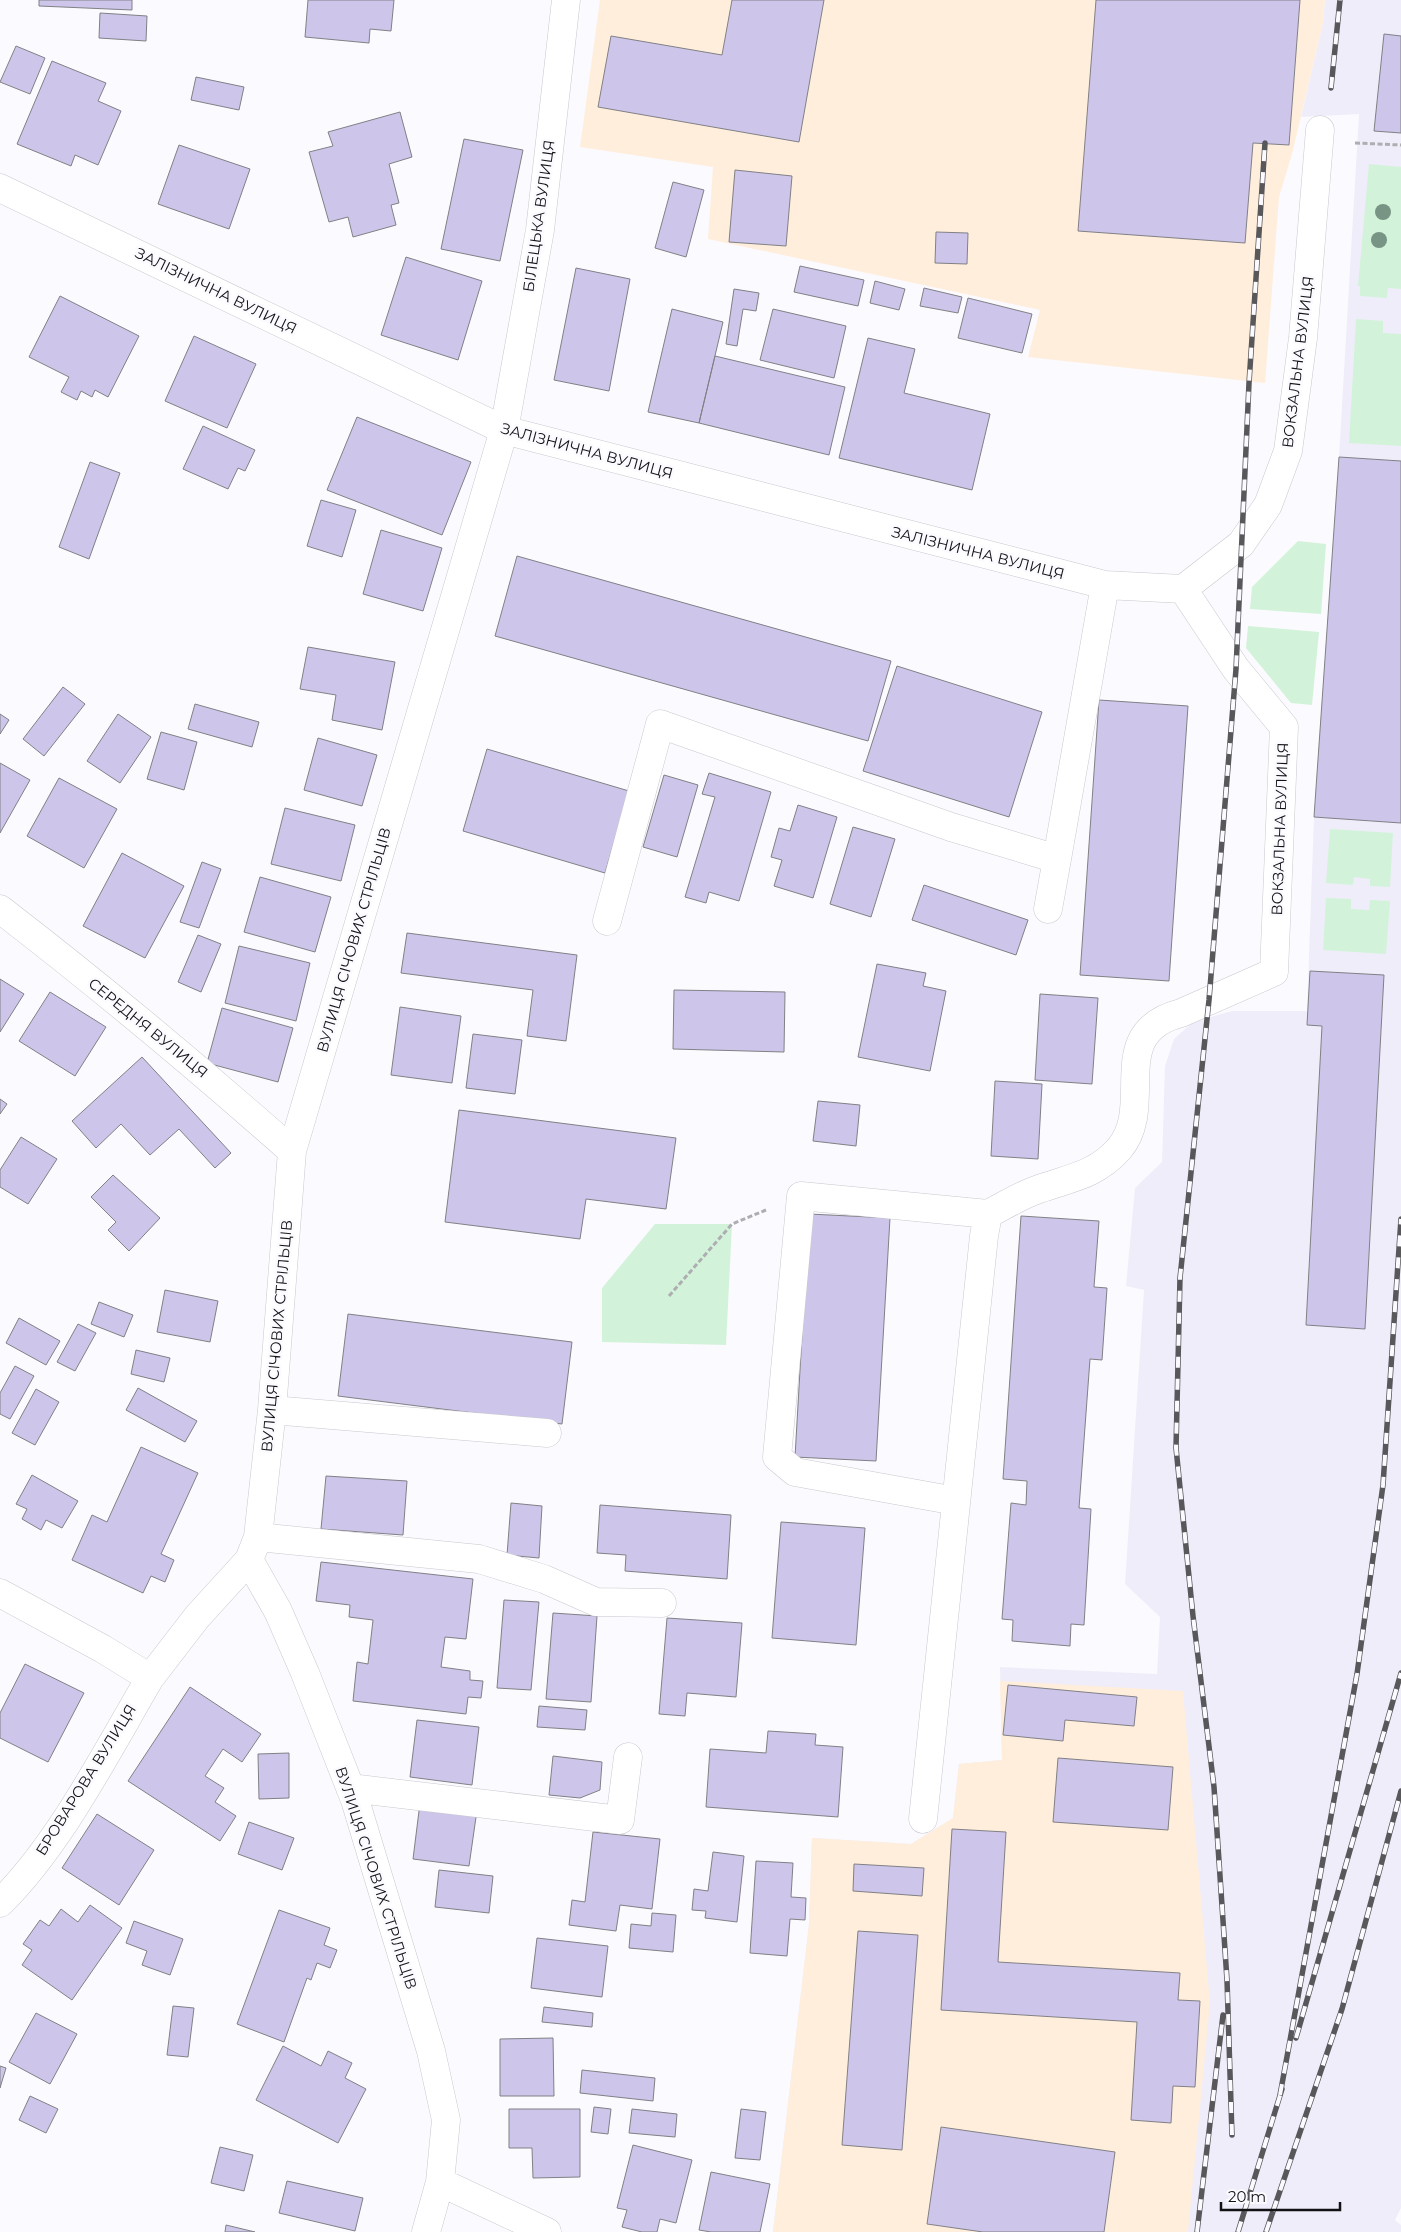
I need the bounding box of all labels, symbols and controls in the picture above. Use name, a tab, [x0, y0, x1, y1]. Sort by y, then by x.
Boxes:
street label: БІЛЕЦЬКА ВУЛИЦЯ	[518, 139, 559, 293]
street label: ЗАЛІЗНИЧНА ВУЛИЦЯ	[132, 243, 300, 338]
street label: ВОКЗАЛЬНА ВУЛИЦЯ	[1278, 275, 1317, 449]
street label: ЗАЛІЗНИЧНА ВУЛИЦЯ	[499, 418, 675, 483]
street label: ЗАЛІЗНИЧНА ВУЛИЦЯ	[890, 522, 1066, 583]
street label: ВОКЗАЛЬНА ВУЛИЦЯ	[1267, 742, 1292, 916]
street label: ВУЛИЦЯ СІЧОВИХ СТРІЛЬЦІВ	[312, 825, 395, 1055]
street label: СЕРЕДНЯ ВУЛИЦЯ	[85, 974, 212, 1082]
street label: ВУЛИЦЯ СІЧОВИХ СТРІЛЬЦІВ	[257, 1219, 296, 1453]
street label: БРОВАРОВА ВУЛИЦЯ	[31, 1701, 140, 1859]
street label: ВУЛИЦЯ СІЧОВИХ СТРІЛЬЦІВ	[331, 1764, 422, 1992]
scale bar	[1221, 2180, 1340, 2212]
text: 20 m	[1228, 2187, 1266, 2206]

